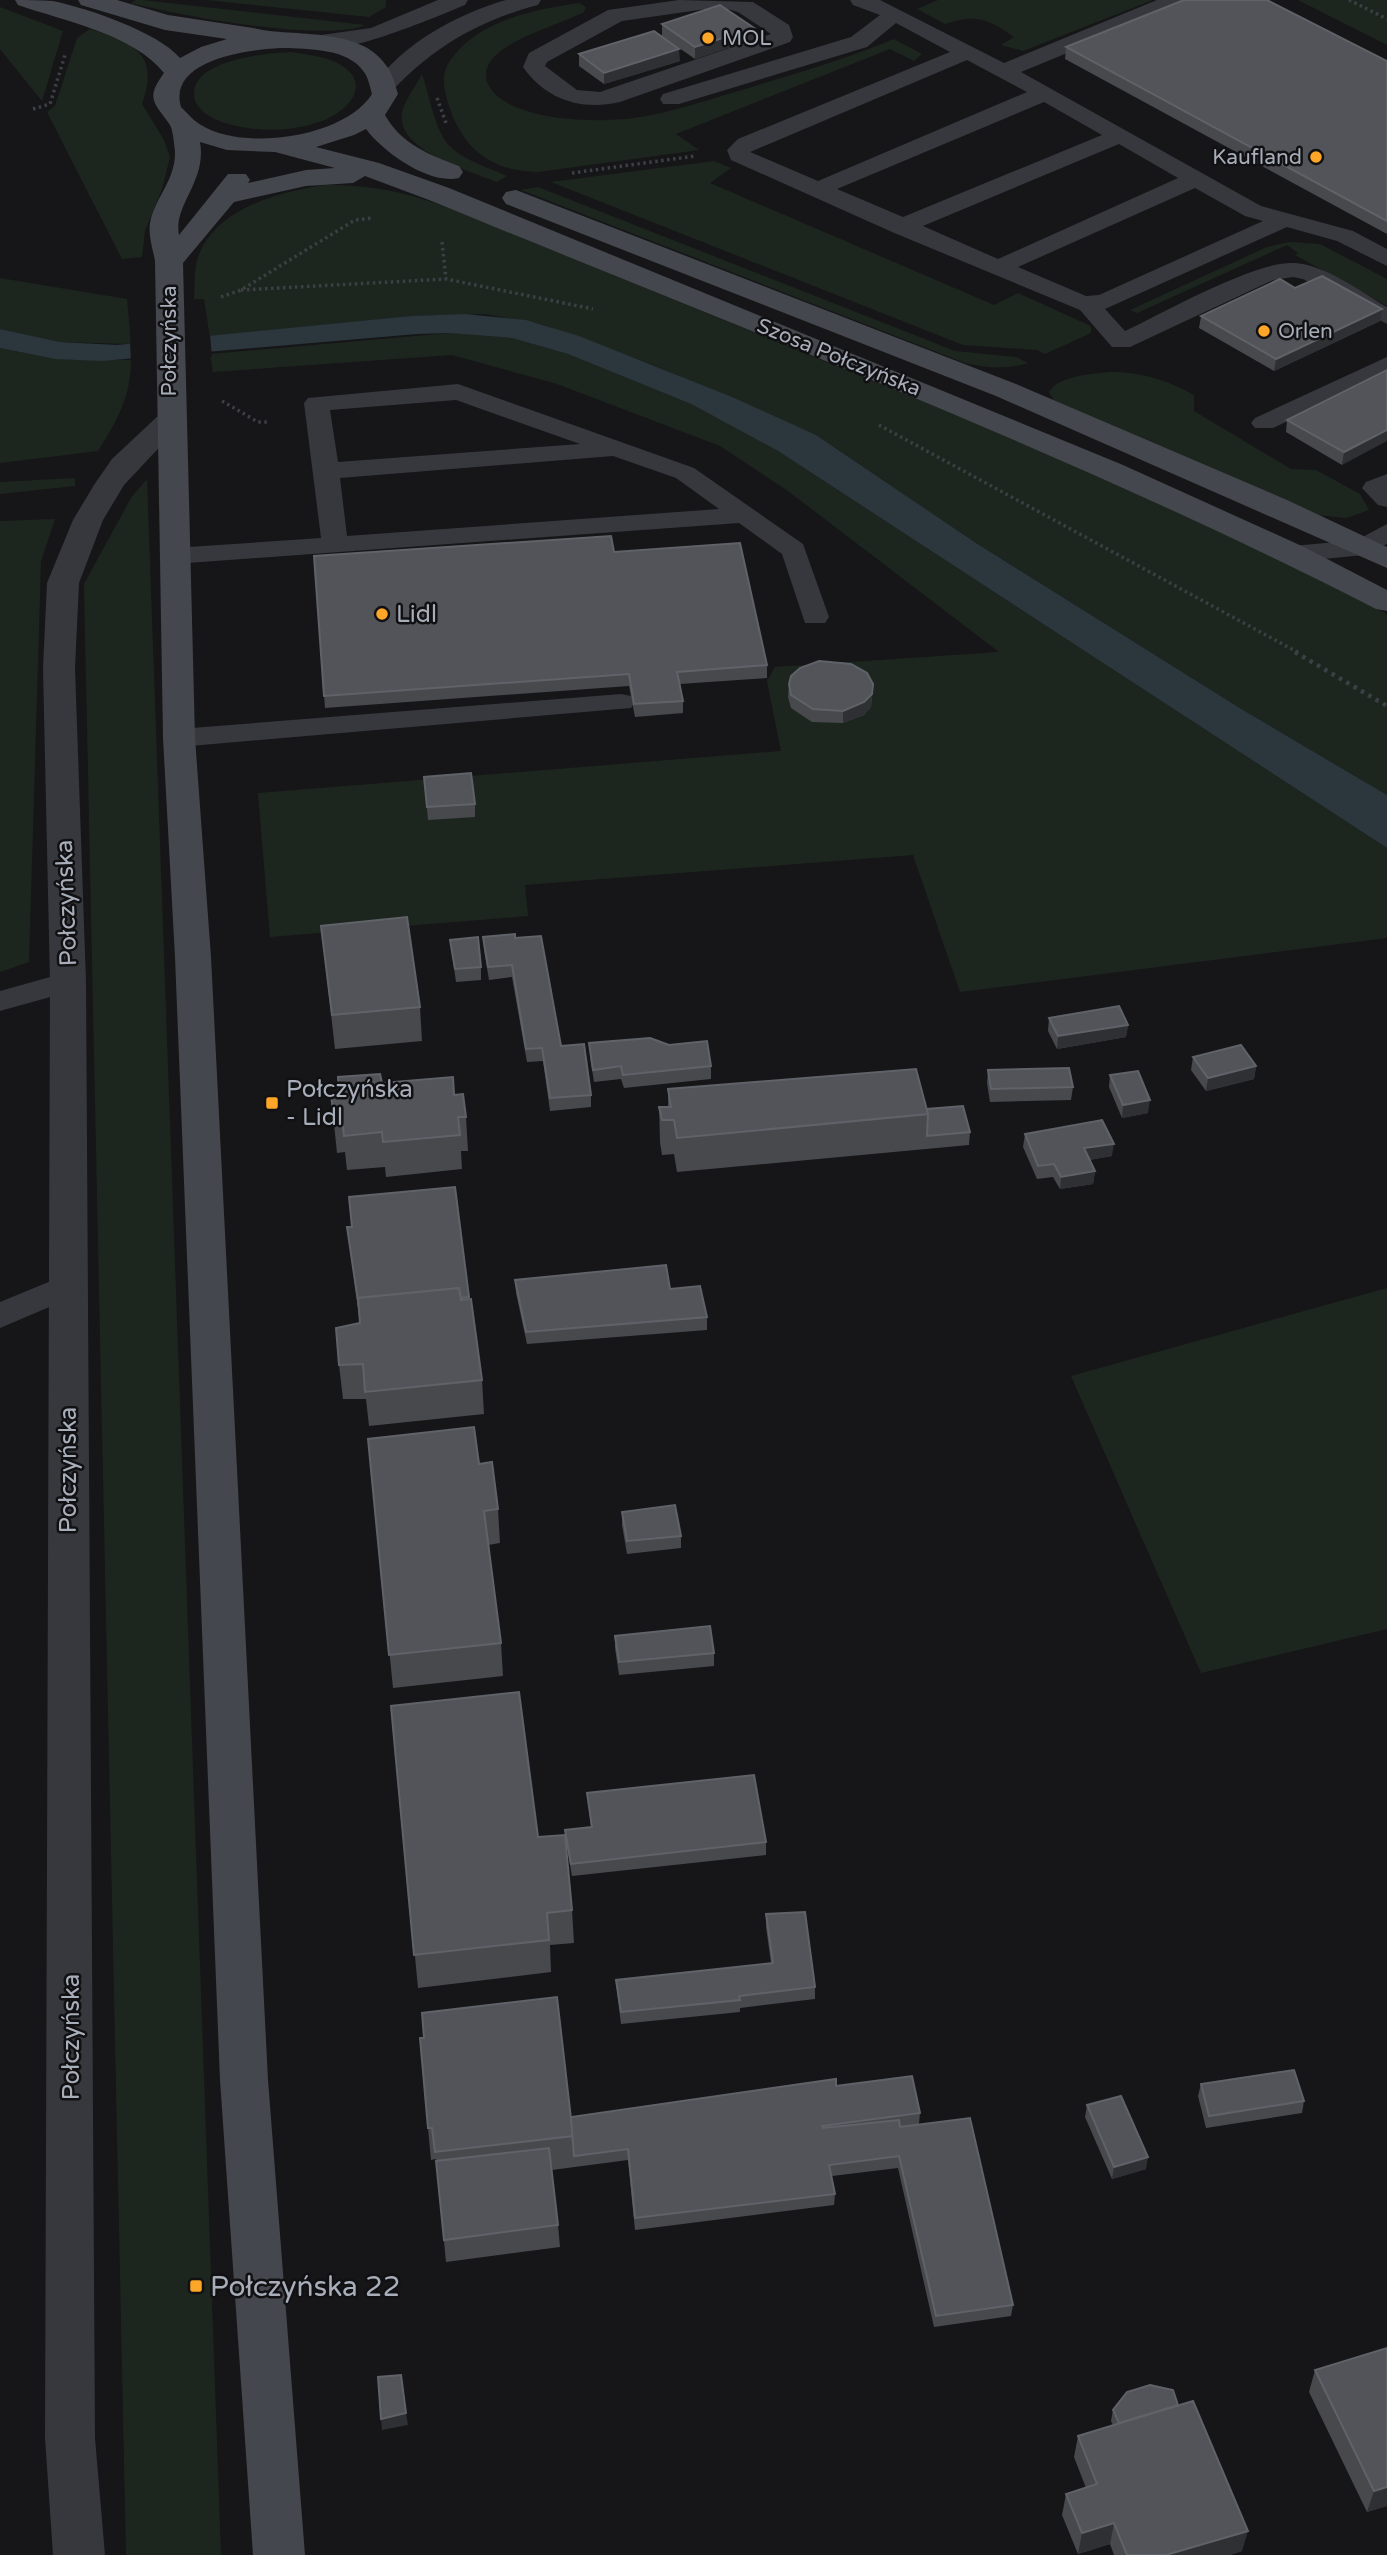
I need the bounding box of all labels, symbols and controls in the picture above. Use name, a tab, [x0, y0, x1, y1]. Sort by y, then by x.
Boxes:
place label: MOL	[722, 26, 771, 51]
marker: MOL	[700, 30, 716, 46]
place label: Kaufland	[1212, 145, 1302, 170]
marker: Kaufland	[1308, 149, 1324, 165]
street label: Połczyńska	[157, 286, 182, 396]
street label: Szosa Połczyńska	[753, 313, 924, 402]
place label: Orlen	[1278, 319, 1333, 344]
marker: Orlen	[1256, 323, 1272, 339]
place label: Lidl	[396, 600, 437, 629]
marker: Lidl	[374, 606, 390, 622]
street label: Połczyńska	[50, 839, 83, 967]
place label: Połczyńska - Lidl	[286, 1075, 413, 1132]
marker: Połczyńska - Lidl	[264, 1095, 280, 1111]
street label: Połczyńska	[54, 1407, 83, 1533]
street label: Połczyńska	[57, 1974, 86, 2100]
place label: Połczyńska 22	[210, 2270, 400, 2304]
marker: Połczyńska 22	[188, 2278, 204, 2294]

